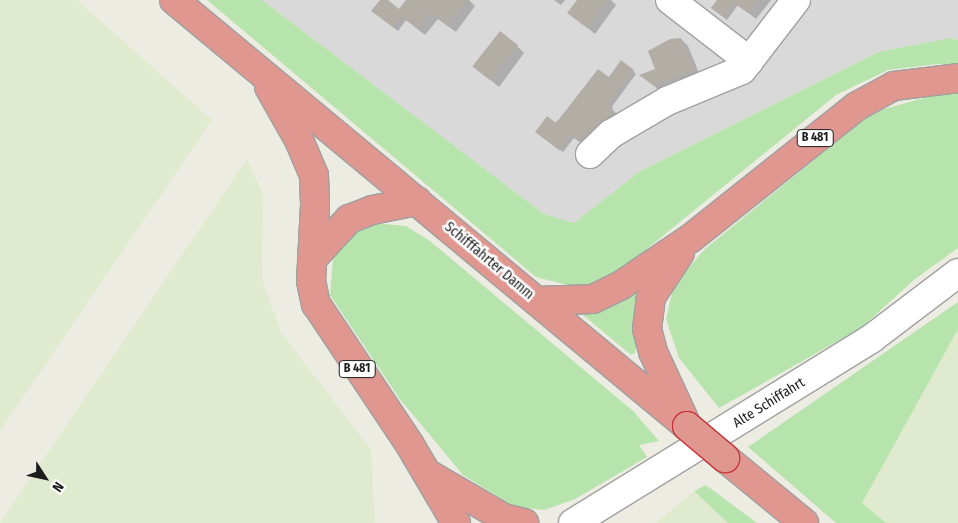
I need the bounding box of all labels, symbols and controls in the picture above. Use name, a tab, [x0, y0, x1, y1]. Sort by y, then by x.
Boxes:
road number: B 481	[796, 128, 834, 148]
street label: Schifffahrter Damm	[441, 219, 537, 303]
road number: B 481	[338, 359, 376, 378]
street label: Alte Schiffahrt	[730, 374, 808, 432]
north arrow	[20, 453, 70, 503]
text: N	[48, 479, 67, 495]

